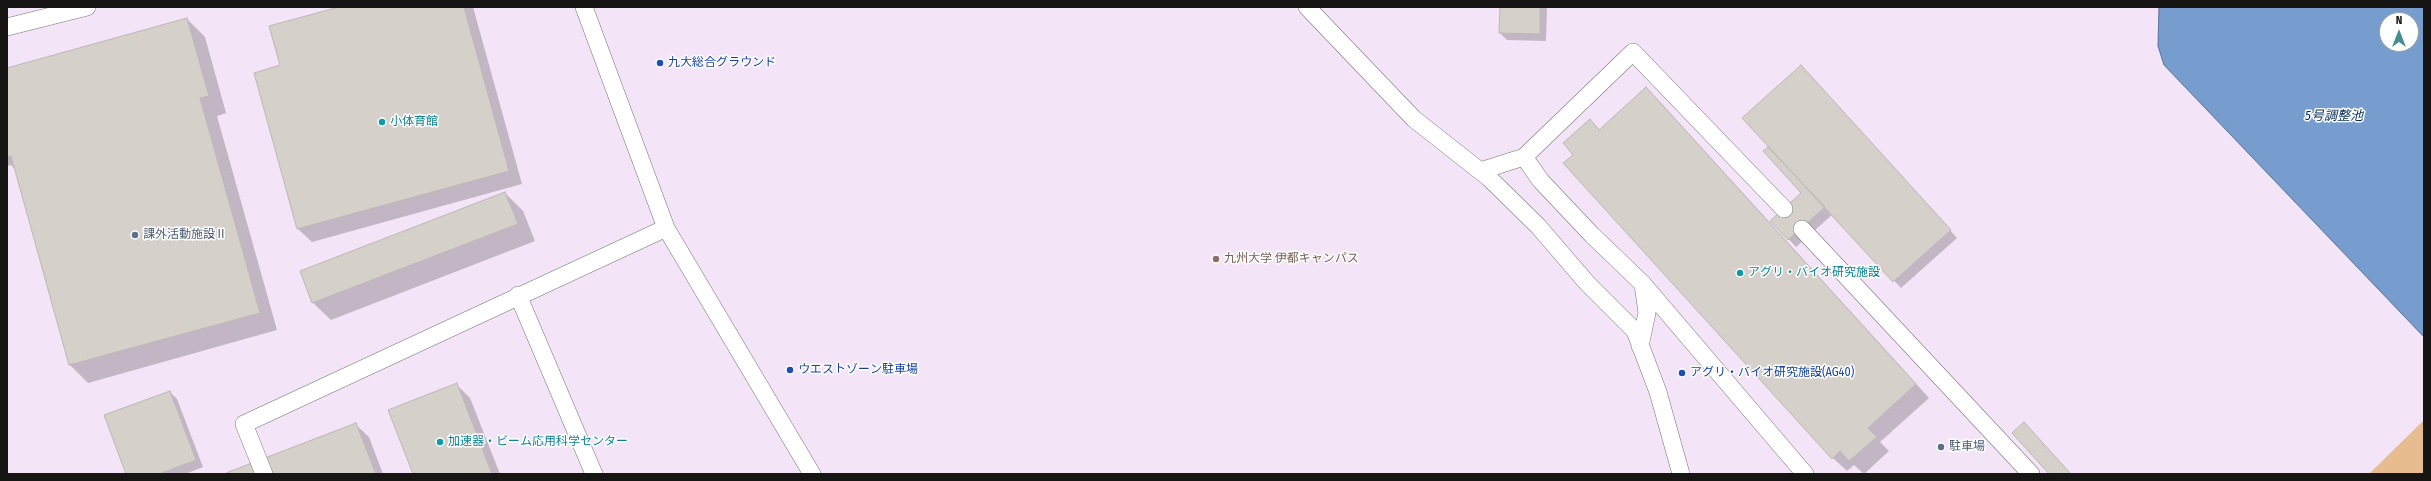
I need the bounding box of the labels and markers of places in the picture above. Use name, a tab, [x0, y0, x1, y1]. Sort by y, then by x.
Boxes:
place label: 九大総合グラウンド	[668, 56, 776, 70]
marker: 九大総合グラウンド	[655, 58, 665, 68]
place label: 小体育館	[390, 115, 438, 129]
marker: 小体育館	[377, 117, 387, 127]
place label: 課外活動施設Ⅱ	[143, 228, 227, 242]
marker: 課外活動施設Ⅱ	[130, 230, 140, 240]
place label: 九州大学 伊都キャンパス	[1224, 252, 1359, 266]
marker: 九州大学 伊都キャンパス	[1211, 254, 1221, 264]
place label: アグリ・バイオ研究施設	[1748, 266, 1880, 280]
marker: アグリ・バイオ研究施設	[1735, 268, 1745, 278]
place label: ウエストゾーン駐車場	[798, 363, 918, 377]
marker: ウエストゾーン駐車場	[785, 365, 795, 375]
place label: アグリ・バイオ研究施設(AG40)	[1690, 366, 1854, 380]
marker: アグリ・バイオ研究施設(AG40)	[1677, 368, 1687, 378]
place label: 加速器・ビーム応用科学センター	[448, 435, 628, 449]
marker: 加速器・ビーム応用科学センター	[435, 437, 445, 447]
place label: 駐車場	[1949, 440, 1985, 454]
marker: 駐車場	[1936, 442, 1946, 452]

